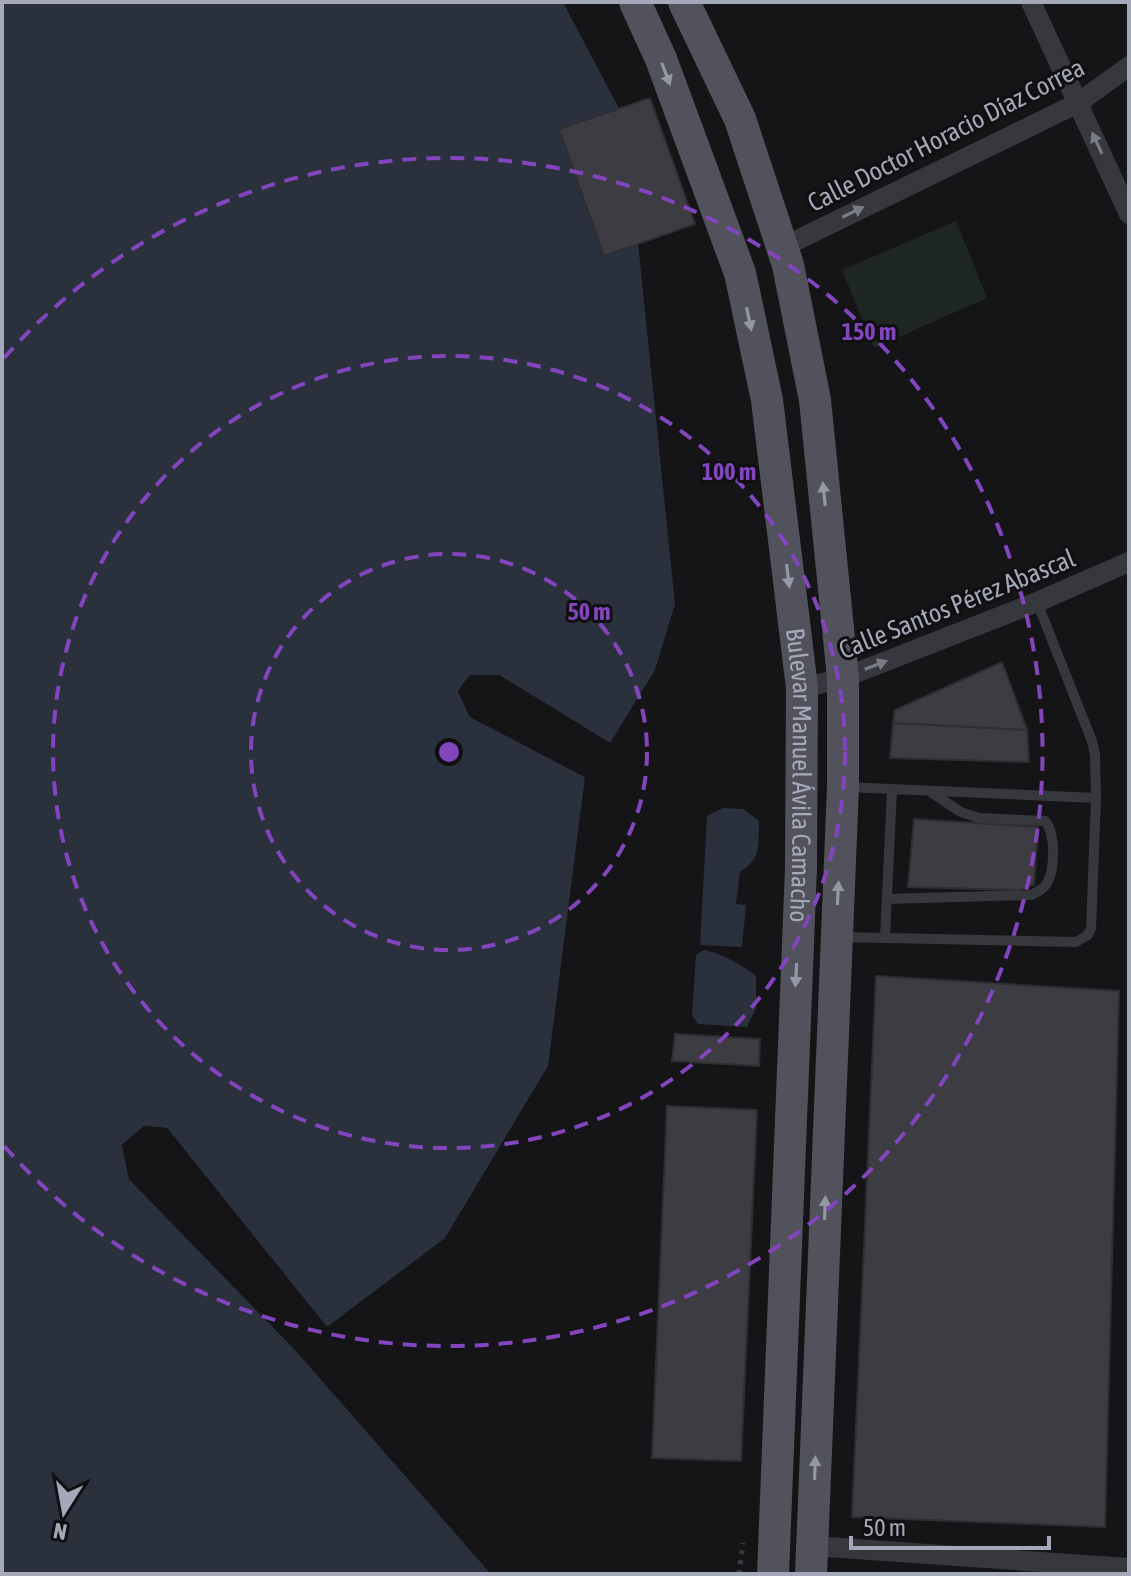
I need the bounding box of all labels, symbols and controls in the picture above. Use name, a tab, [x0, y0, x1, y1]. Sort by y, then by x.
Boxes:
street label: Calle Doctor Horacio Díaz Correa	[803, 52, 1089, 218]
one-way arrow	[660, 62, 673, 86]
one-way arrow	[1090, 132, 1103, 155]
one-way arrow	[842, 206, 865, 219]
one-way arrow	[743, 307, 756, 332]
text: 150 m	[842, 318, 896, 345]
text: 100 m	[702, 458, 756, 485]
one-way arrow	[818, 481, 831, 506]
street label: Calle Santos Pérez Abascal	[835, 543, 1080, 665]
one-way arrow	[782, 564, 795, 589]
text: 50 m	[567, 598, 611, 625]
street label: Bulevar Manuel Ávila Camacho	[780, 626, 818, 923]
one-way arrow	[864, 658, 888, 671]
centre of rings	[435, 738, 463, 766]
one-way arrow	[832, 880, 845, 905]
one-way arrow	[789, 963, 802, 988]
one-way arrow	[819, 1195, 832, 1220]
one-way arrow	[809, 1455, 822, 1480]
north arrow	[24, 1472, 104, 1552]
scale bar	[851, 1500, 1049, 1550]
text: 50 m	[863, 1514, 906, 1541]
text: N	[51, 1518, 69, 1546]

